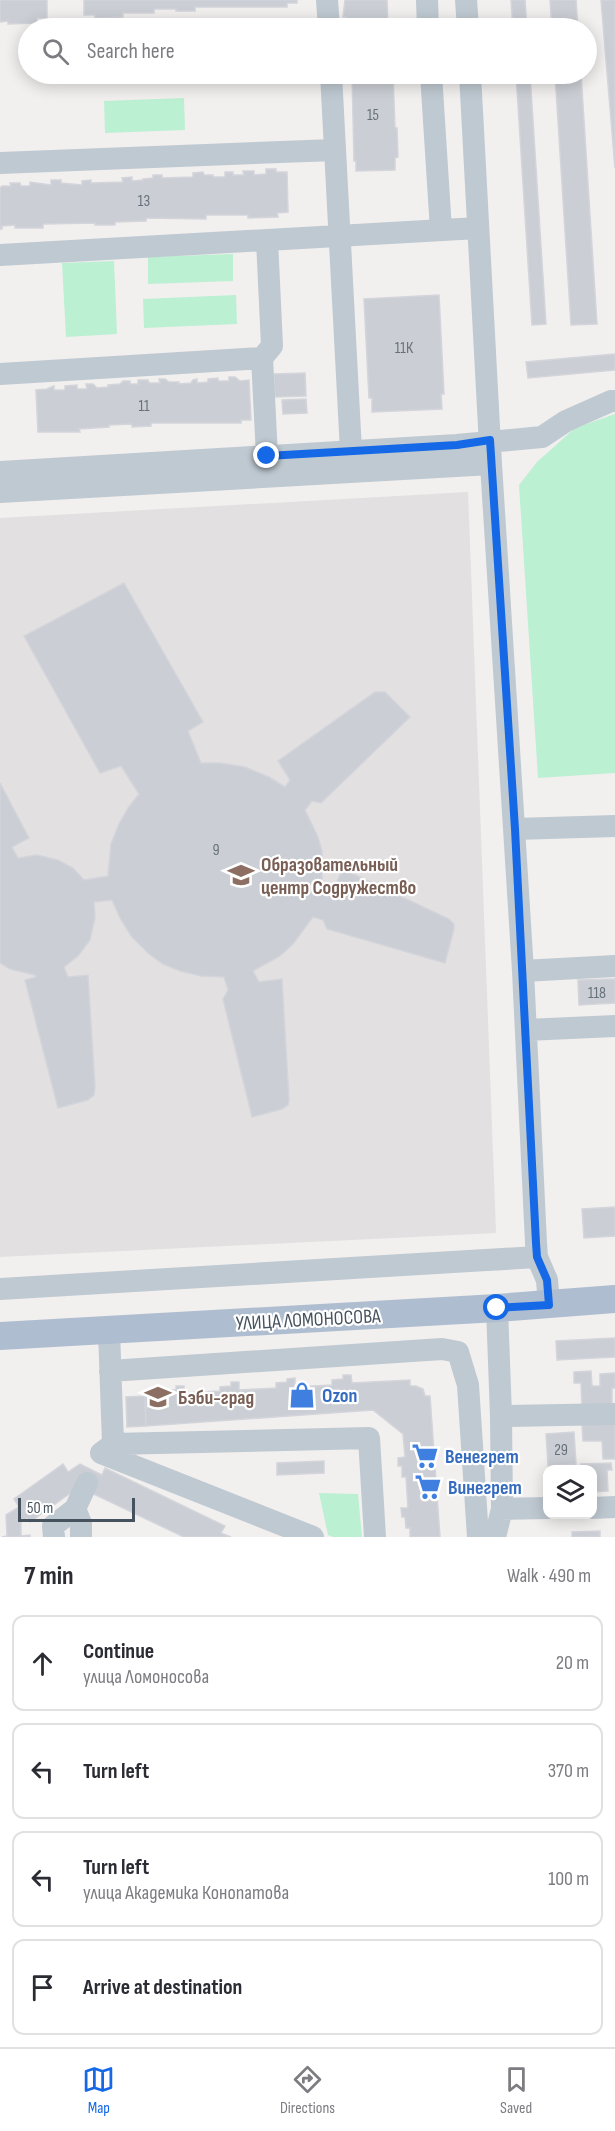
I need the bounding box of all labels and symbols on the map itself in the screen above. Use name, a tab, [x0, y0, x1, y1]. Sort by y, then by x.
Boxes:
house number: 15	[367, 106, 379, 125]
house number: 13	[138, 192, 150, 211]
house number: 11К	[395, 339, 414, 358]
house number: 11	[138, 397, 150, 416]
route end	[253, 442, 279, 468]
house number: 9	[212, 841, 220, 860]
place label: Образовательный центр Содружество	[261, 853, 416, 900]
school or university icon: Образовательный центр Содружество	[226, 860, 256, 890]
house number: 118	[588, 984, 606, 1003]
route start	[483, 1294, 509, 1320]
street label: УЛИЦА ЛОМОНОСОВА	[235, 1304, 382, 1336]
shop icon: Ozon	[287, 1380, 317, 1410]
school or university icon: Бэби-град	[143, 1382, 173, 1412]
place label: Ozon	[322, 1384, 357, 1408]
place label: Бэби-град	[178, 1386, 254, 1410]
supermarket icon: Венегрет	[410, 1441, 440, 1471]
house number: 29	[554, 1441, 568, 1460]
place label: Венегрет	[445, 1445, 519, 1469]
supermarket icon: Винегрет	[413, 1472, 443, 1502]
place label: Винегрет	[448, 1476, 522, 1500]
scale bar	[18, 1495, 135, 1522]

